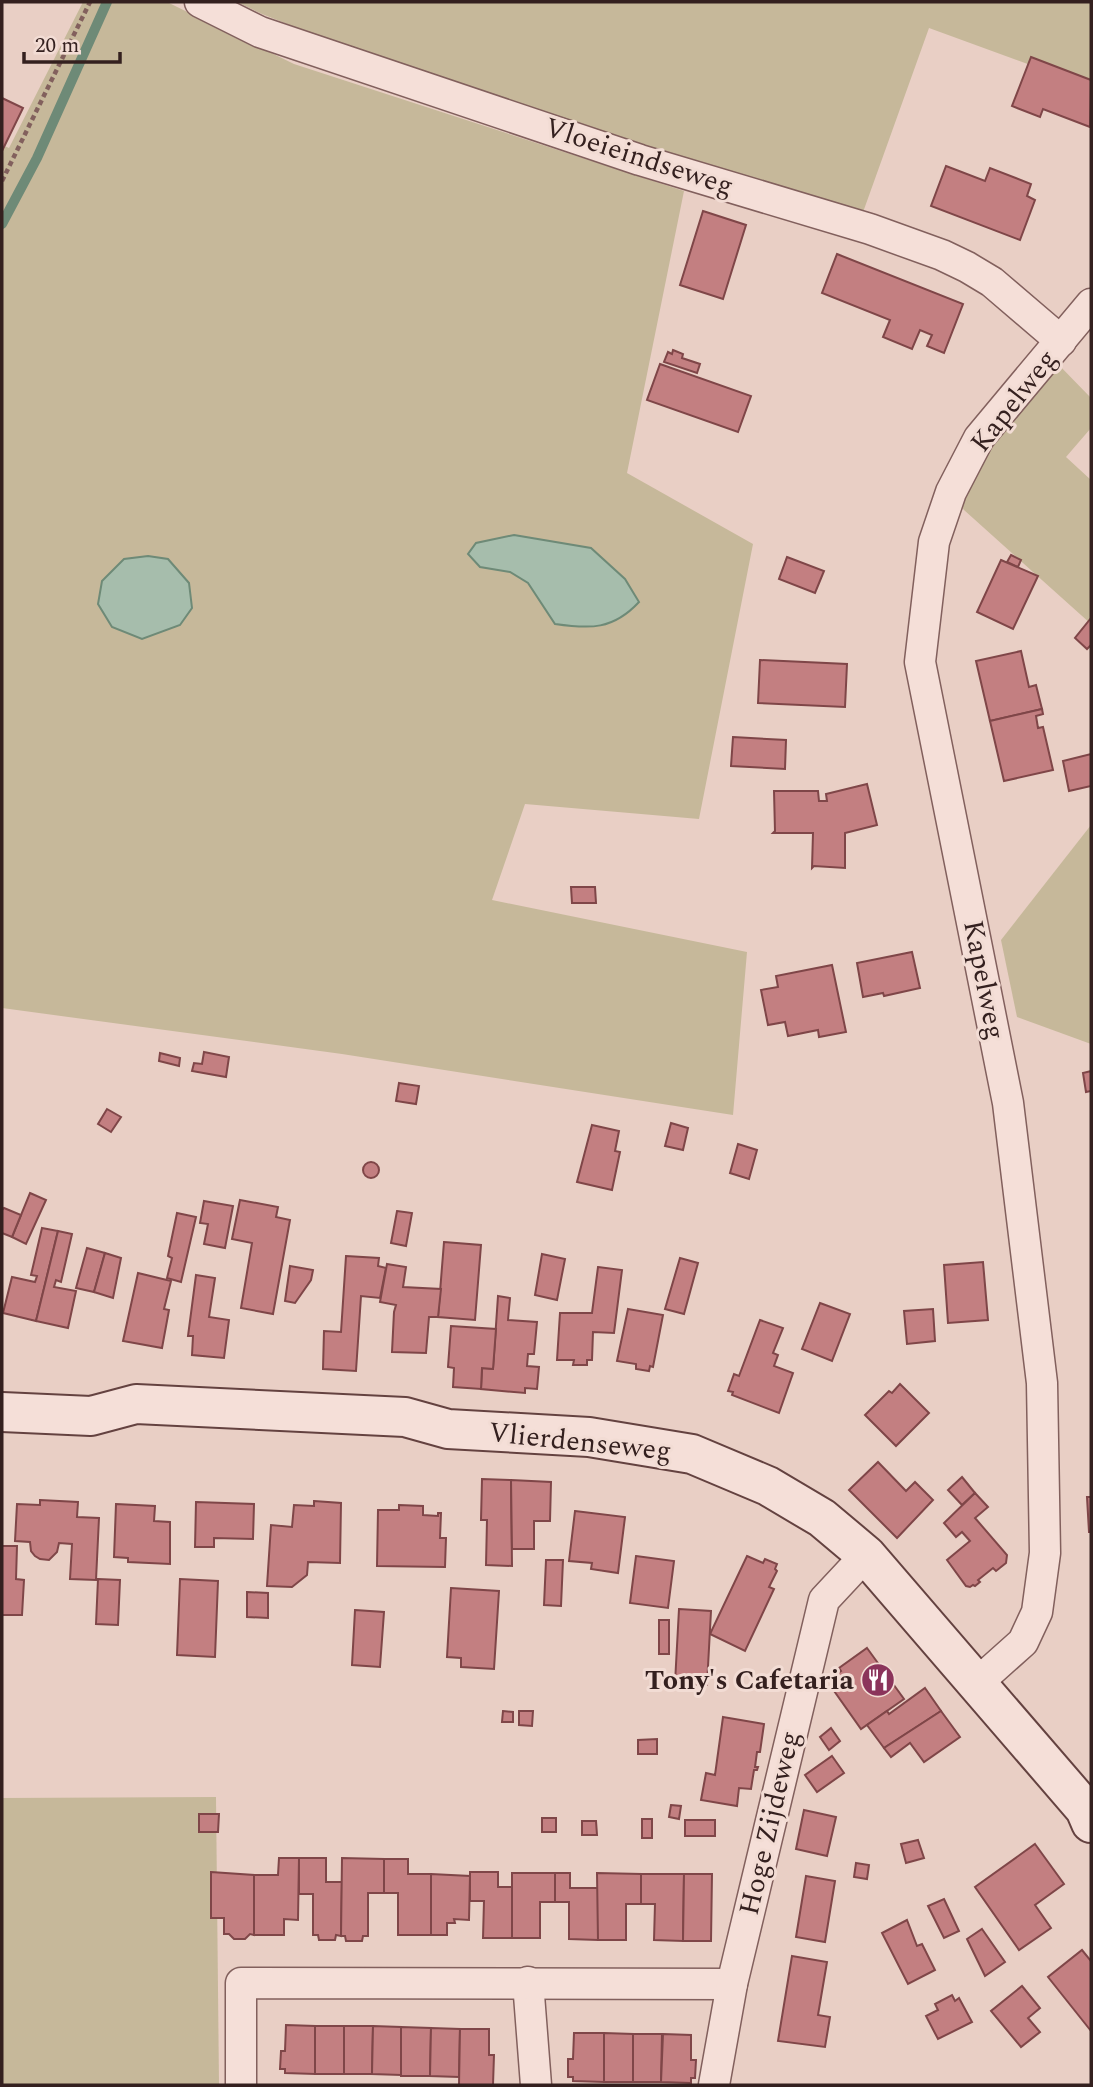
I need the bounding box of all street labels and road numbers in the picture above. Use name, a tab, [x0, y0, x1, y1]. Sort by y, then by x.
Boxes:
street label: Vloeieindseweg	[539, 106, 739, 208]
street label: Kapelweg	[960, 340, 1068, 462]
street label: Kapelweg	[951, 917, 1017, 1043]
street label: Vlierdenseweg	[487, 1411, 673, 1473]
street label: Hoge Zijdeweg	[728, 1727, 812, 1919]

